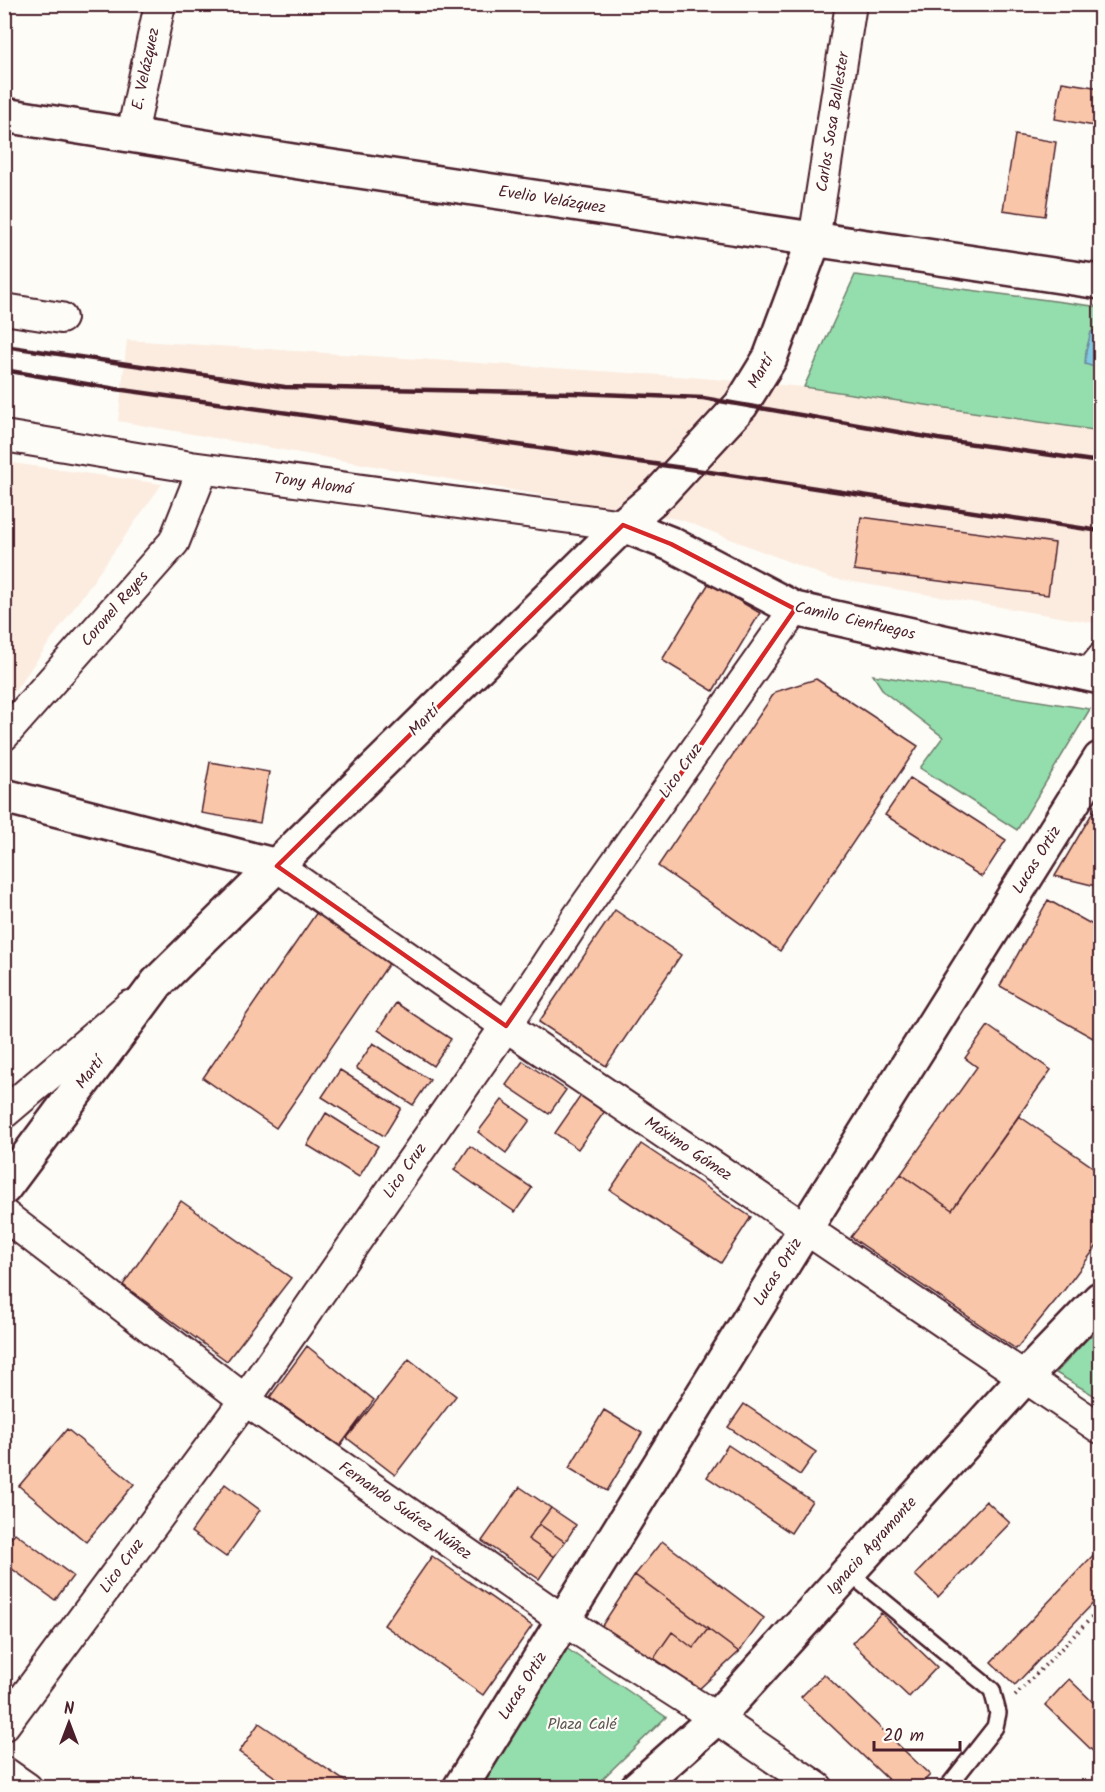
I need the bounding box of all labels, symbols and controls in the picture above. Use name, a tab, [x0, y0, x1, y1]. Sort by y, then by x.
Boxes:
street label: E. Velázquez	[125, 26, 167, 112]
street label: Carlos Sosa Ballester	[810, 48, 857, 194]
street label: Evelio Velázquez	[496, 179, 608, 221]
street label: Martí	[741, 349, 782, 394]
street label: Tony Alomá	[272, 466, 356, 502]
street label: Coronel Reyes	[75, 565, 155, 652]
street label: Camilo Cienfuegos	[792, 595, 918, 647]
street label: Martí	[403, 698, 447, 742]
street label: Lico Cruz	[653, 738, 709, 804]
street label: Lucas Ortiz	[1006, 821, 1068, 899]
street label: Martí	[69, 1050, 112, 1095]
street label: Máximo Gómez	[639, 1110, 737, 1188]
street label: Lico Cruz	[377, 1138, 433, 1204]
street label: Lucas Ortiz	[747, 1233, 809, 1311]
street label: Fernando Suárez Núñez	[333, 1455, 477, 1567]
street label: Ignacio Agramonte	[821, 1491, 923, 1601]
street label: Lico Cruz	[93, 1533, 151, 1599]
street label: Lucas Ortiz	[492, 1647, 554, 1725]
north arrow	[39, 1693, 99, 1753]
text: N	[64, 1697, 74, 1722]
park label: Plaza Calé	[547, 1712, 618, 1737]
scale bar	[874, 1714, 960, 1752]
text: 20 m	[883, 1722, 924, 1751]

